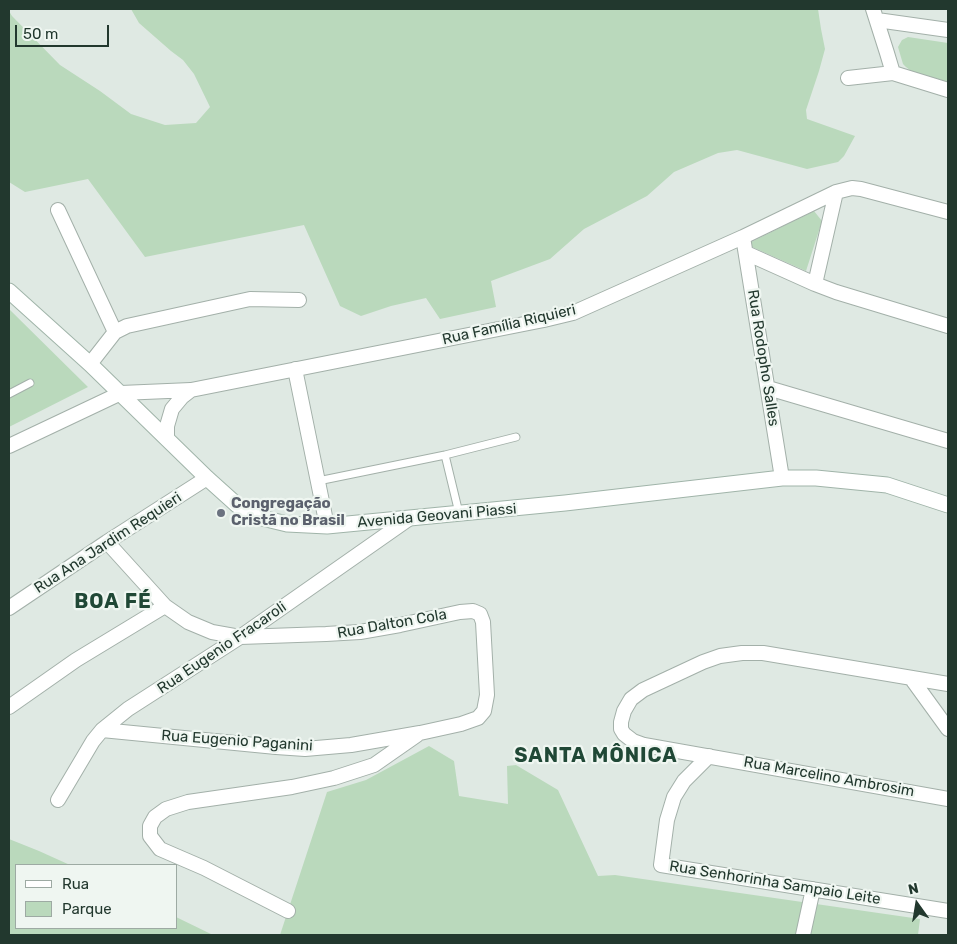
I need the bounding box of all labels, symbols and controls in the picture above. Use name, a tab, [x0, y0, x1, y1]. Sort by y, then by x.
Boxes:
scale bar	[18, 15, 111, 47]
text: 50 m	[23, 25, 58, 43]
street label: Rua Rodopho Salles	[743, 288, 783, 428]
street label: Rua Família Riquieri	[440, 301, 578, 349]
street label: Rua Ana Jardim Requieri	[31, 489, 185, 597]
place label: Congregação Cristã no Brasil	[231, 495, 345, 530]
street label: Avenida Geovani Piassi	[357, 500, 517, 532]
marker: Congregação Cristã no Brasil	[215, 507, 227, 519]
district label: BOA FÉ	[73, 590, 153, 614]
street label: Rua Eugenio Fracaroli	[154, 598, 290, 698]
street label: Rua Dalton Cola	[336, 606, 448, 642]
street label: Rua Eugenio Paganini	[161, 727, 313, 755]
district label: SANTA MÔNICA	[513, 744, 679, 768]
street label: Rua Marcelino Ambrosim	[742, 753, 916, 801]
street label: Rua Senhorinha Sampaio Leite	[668, 857, 882, 909]
legend	[15, 864, 178, 929]
text: Rua	[62, 875, 89, 893]
north arrow	[892, 879, 942, 929]
text: N	[907, 879, 920, 898]
text: Parque	[62, 900, 112, 918]

